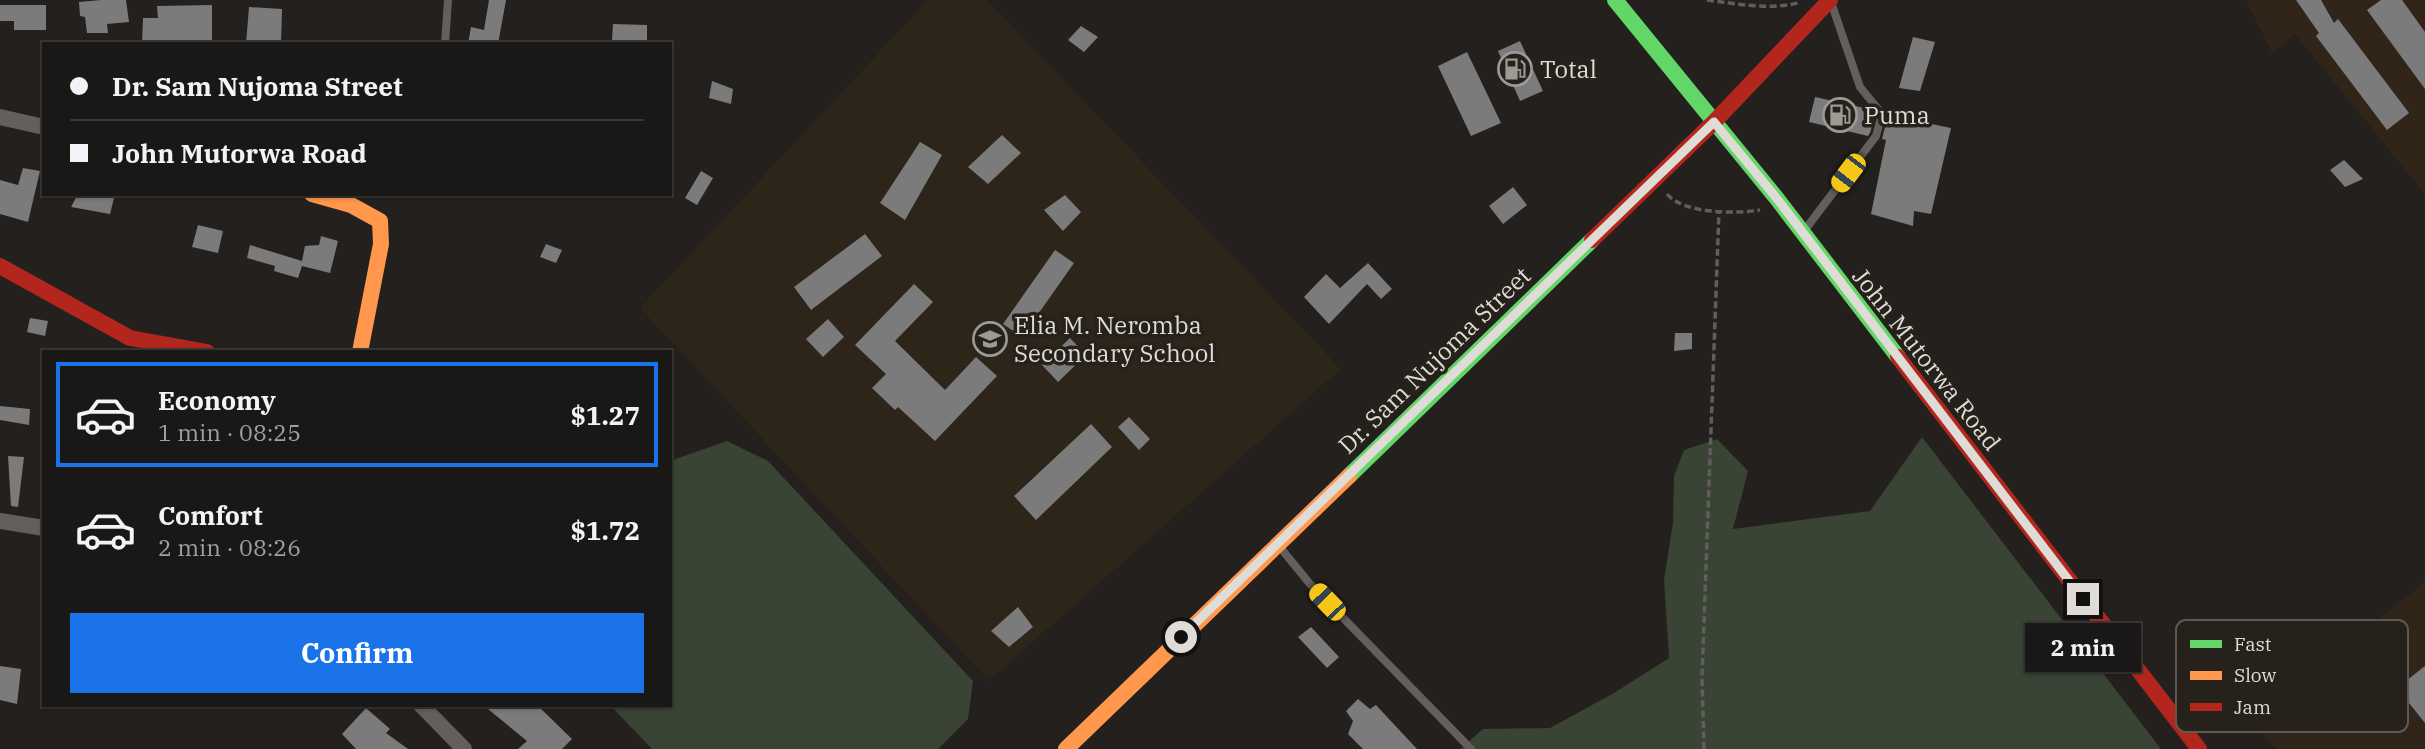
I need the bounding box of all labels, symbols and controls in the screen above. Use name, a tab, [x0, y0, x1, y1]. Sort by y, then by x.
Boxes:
fuel station icon: Total	[1496, 50, 1534, 88]
place label: Total	[1540, 53, 1597, 85]
text: Dr. Sam Nujoma Street	[112, 69, 403, 103]
fuel station icon: Puma	[1821, 96, 1859, 134]
place label: Puma	[1864, 99, 1930, 131]
text: John Mutorwa Road	[112, 136, 367, 170]
car	[1827, 150, 1870, 196]
street label: Dr. Sam Nujoma Street	[1331, 260, 1537, 460]
street label: John Mutorwa Road	[1846, 261, 2008, 457]
place label: Elia M. Neromba Secondary School	[1014, 309, 1215, 369]
school or university icon: Elia M. Neromba Secondary School	[971, 320, 1009, 358]
icon: car	[74, 383, 137, 446]
text: Economy	[158, 383, 276, 417]
text: $1.27	[570, 398, 640, 432]
text: 1 min · 08:25	[158, 417, 301, 447]
icon: car	[74, 498, 137, 561]
text: Comfort	[158, 498, 263, 532]
text: $1.72	[570, 513, 640, 547]
text: 2 min · 08:26	[158, 532, 301, 562]
car	[1305, 580, 1350, 624]
route end	[2067, 583, 2099, 615]
button: Confirm	[70, 613, 644, 693]
legend	[2176, 620, 2408, 732]
route start	[1165, 621, 1197, 653]
callout: 2 min	[2025, 624, 2141, 672]
text: 2 min	[2051, 632, 2115, 662]
text: Fast	[2234, 632, 2272, 656]
text: Slow	[2234, 663, 2276, 687]
text: Jam	[2234, 695, 2271, 719]

